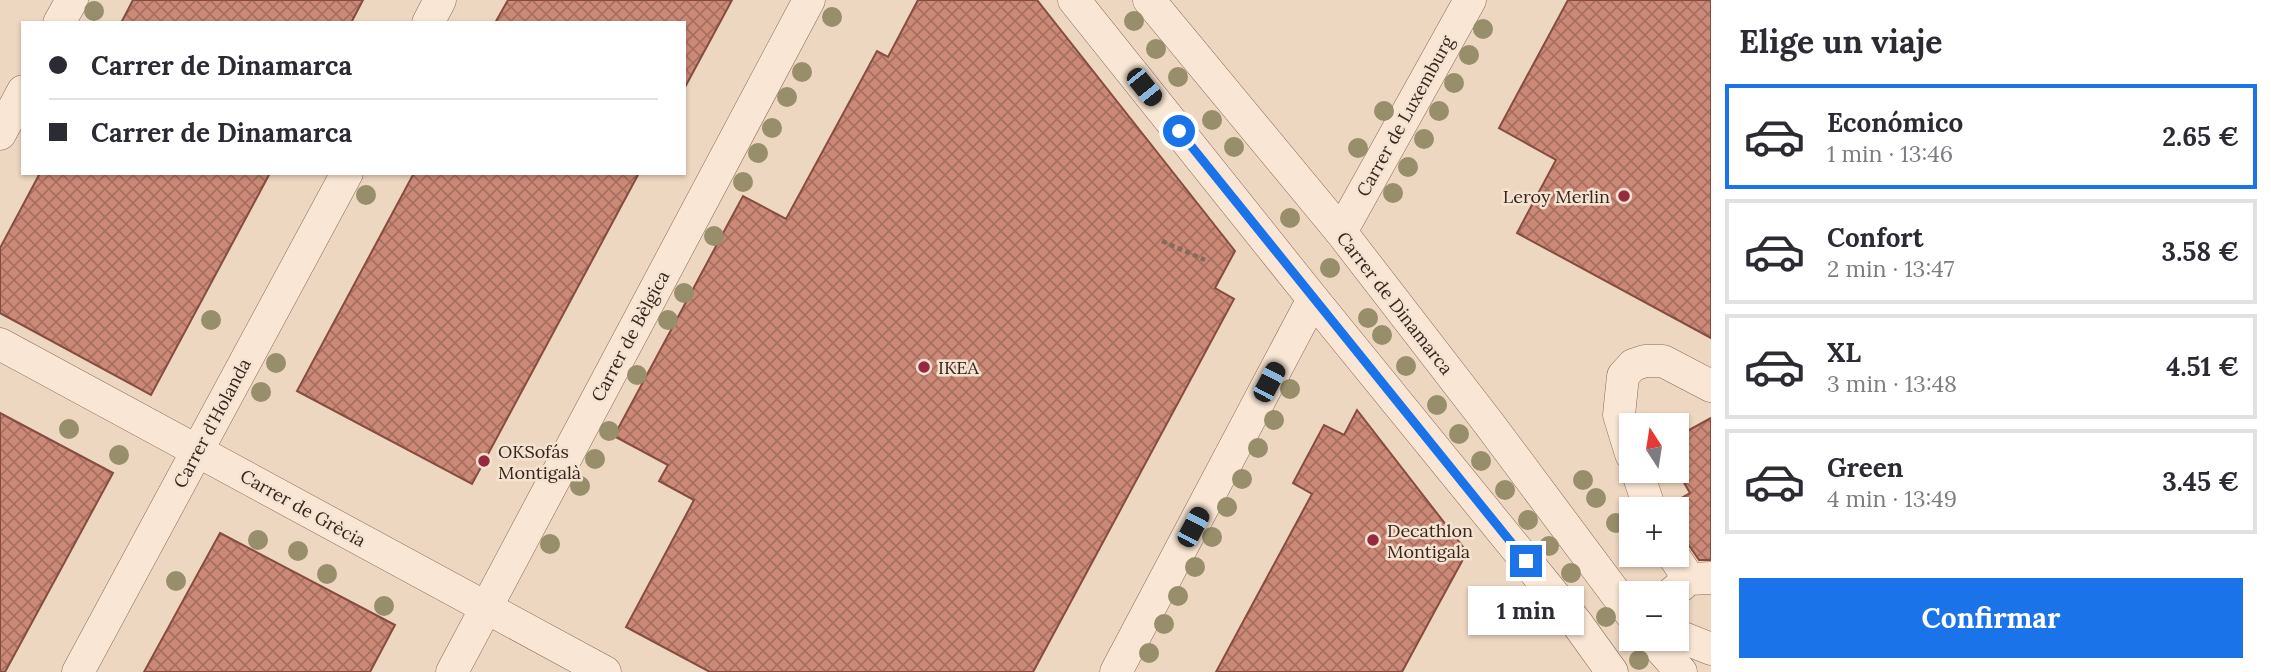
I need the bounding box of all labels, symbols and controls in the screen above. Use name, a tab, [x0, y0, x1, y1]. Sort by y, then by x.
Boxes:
text: Elige un viaje	[1739, 21, 1943, 62]
street label: Carrer de Luxemburg	[1351, 31, 1459, 200]
text: Carrer de Dinamarca	[91, 49, 352, 82]
car	[1123, 64, 1166, 110]
icon: car	[1743, 105, 1806, 168]
text: Económico	[1827, 106, 1963, 139]
route start	[1163, 115, 1195, 147]
text: Carrer de Dinamarca	[91, 116, 352, 149]
text: 2.65 €	[2162, 120, 2239, 153]
text: 1 min · 13:46	[1827, 139, 1953, 168]
place label: Leroy Merlin	[1503, 185, 1610, 208]
marker: Leroy Merlin	[1616, 188, 1632, 204]
icon: car	[1743, 220, 1806, 283]
text: Confort	[1827, 221, 1924, 254]
street label: Carrer de Dinamarca	[1332, 227, 1458, 379]
text: 3.58 €	[2162, 235, 2239, 268]
text: 2 min · 13:47	[1827, 254, 1954, 283]
street label: Carrer de Bèlgica	[586, 267, 674, 405]
icon: car	[1743, 335, 1806, 398]
text: XL	[1827, 336, 1861, 369]
text: 4.51 €	[2166, 350, 2239, 383]
street label: Carrer d'Holanda	[168, 354, 256, 492]
place label: IKEA	[938, 356, 980, 379]
marker: IKEA	[916, 359, 932, 375]
car	[1250, 359, 1289, 405]
text: 3 min · 13:48	[1827, 369, 1957, 398]
north arrow	[1619, 413, 1689, 483]
map controls	[1619, 413, 1689, 651]
place label: OKSofás Montigalà	[498, 440, 581, 484]
icon: car	[1743, 450, 1806, 513]
text: Green	[1827, 451, 1903, 484]
marker: OKSofás Montigalà	[476, 453, 492, 469]
street label: Carrer de Grècia	[236, 464, 370, 552]
text: 3.45 €	[2162, 465, 2239, 498]
text: 4 min · 13:49	[1827, 484, 1957, 513]
button: +	[1619, 497, 1689, 567]
car	[1174, 504, 1213, 550]
place label: Decathlon Montigala	[1387, 519, 1473, 563]
marker: Decathlon Montigala	[1365, 532, 1381, 548]
route end	[1510, 545, 1542, 577]
button: Confirmar	[1739, 578, 2243, 658]
button: −	[1619, 581, 1689, 651]
callout: 1 min	[1468, 586, 1584, 634]
text: 1 min	[1497, 596, 1555, 625]

